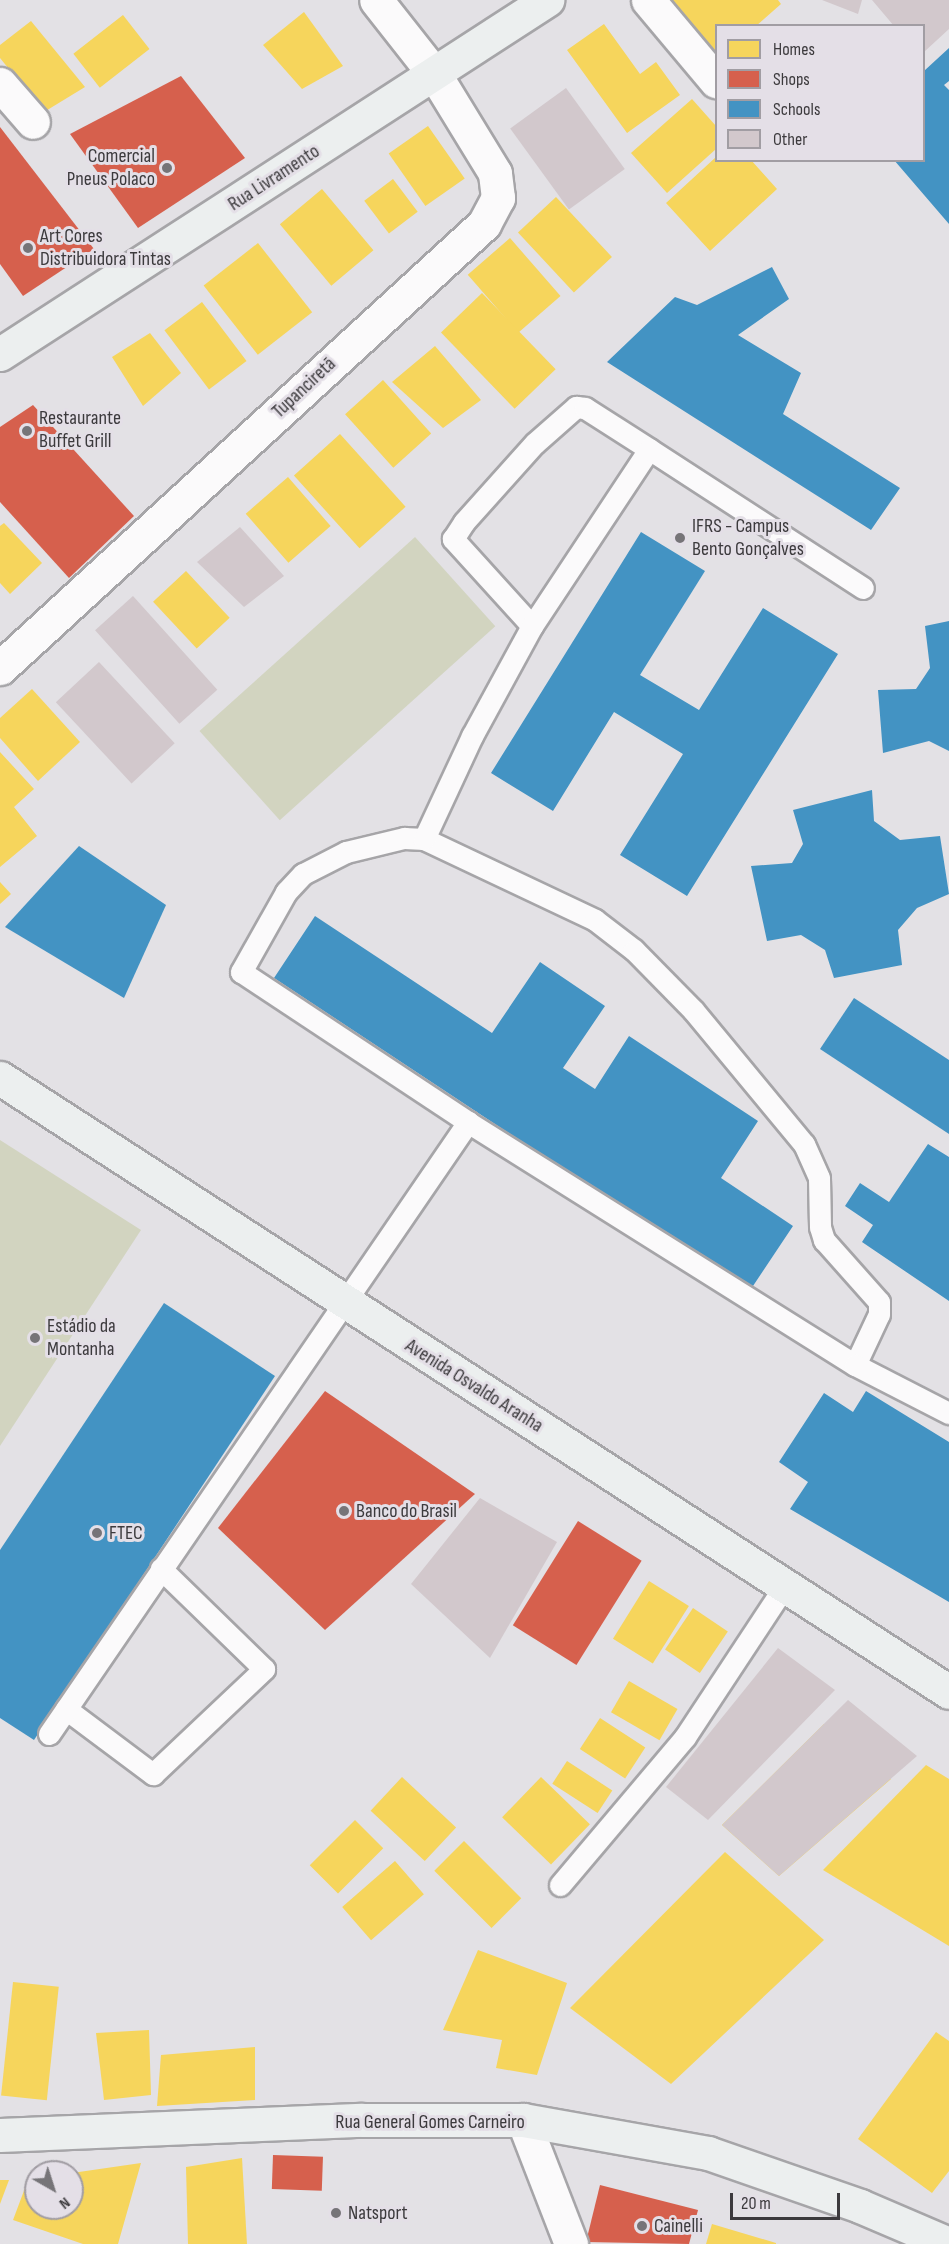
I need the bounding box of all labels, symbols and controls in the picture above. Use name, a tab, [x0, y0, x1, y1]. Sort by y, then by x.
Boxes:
legend	[715, 24, 925, 162]
text: Homes	[773, 39, 815, 60]
text: Shops	[773, 69, 810, 90]
text: Schools	[773, 99, 820, 120]
text: Other	[773, 129, 807, 150]
street label: Rua Livramento	[224, 140, 324, 216]
place label: Comercial Pneus Polaco	[67, 144, 155, 191]
marker: Comercial Pneus Polaco	[160, 161, 174, 175]
place label: Art Cores Distribuidora Tintas	[40, 225, 171, 272]
marker: Art Cores Distribuidora Tintas	[21, 241, 35, 255]
street label: Tupanciretã	[267, 352, 341, 424]
place label: Restaurante Buffet Grill	[39, 407, 121, 454]
marker: Restaurante Buffet Grill	[20, 424, 34, 438]
place label: IFRS - Campus Bento Gonçalves	[692, 514, 804, 561]
marker: IFRS - Campus Bento Gonçalves	[673, 531, 687, 545]
place label: Estádio da Montanha	[47, 1314, 116, 1361]
marker: Estádio da Montanha	[28, 1331, 42, 1345]
street label: Avenida Osvaldo Aranha	[401, 1334, 547, 1438]
place label: Banco do Brasil	[356, 1499, 457, 1523]
marker: Banco do Brasil	[337, 1504, 351, 1518]
place label: FTEC	[109, 1521, 143, 1545]
marker: FTEC	[90, 1526, 104, 1540]
street label: Rua General Gomes Carneiro	[335, 2110, 525, 2134]
north arrow	[24, 2160, 84, 2220]
scale bar	[733, 2181, 842, 2219]
text: N	[55, 2193, 74, 2213]
text: 20 m	[741, 2193, 771, 2214]
place label: Natsport	[348, 2201, 408, 2225]
marker: Natsport	[329, 2206, 343, 2220]
place label: Cainelli	[654, 2214, 703, 2238]
marker: Cainelli	[635, 2219, 649, 2233]

